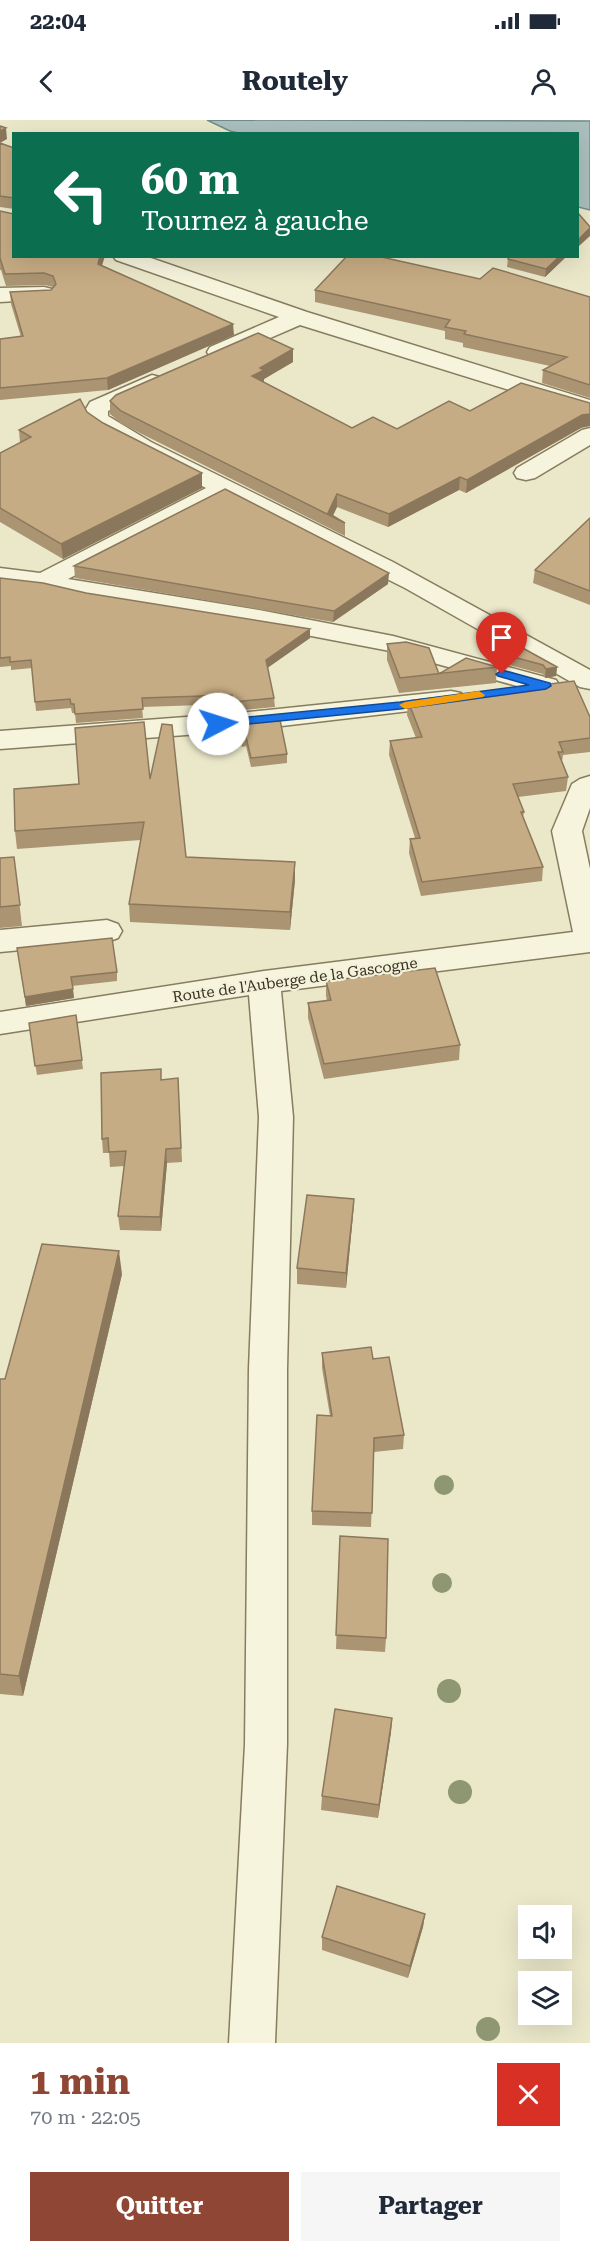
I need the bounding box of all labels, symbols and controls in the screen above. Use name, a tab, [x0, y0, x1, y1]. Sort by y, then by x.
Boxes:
text: 22:04	[30, 9, 86, 34]
icon: back	[30, 65, 63, 98]
text: Routely	[242, 65, 348, 97]
icon: person	[527, 65, 560, 98]
text: 60 m	[141, 155, 239, 204]
icon: left	[42, 156, 120, 234]
text: Tournez à gauche	[141, 205, 369, 237]
pin	[476, 612, 527, 674]
icon: arrive	[485, 621, 518, 654]
position arrow	[186, 692, 250, 756]
street label: Route de l'Auberge de la Gascogne	[171, 954, 419, 1006]
map controls	[518, 1905, 572, 2025]
button: sound	[518, 1905, 572, 1959]
button: layers	[518, 1971, 572, 2025]
text: 1 min	[30, 2061, 130, 2103]
button: close	[497, 2063, 560, 2126]
text: 70 m · 22:05	[30, 2105, 141, 2129]
button: Quitter	[30, 2172, 289, 2241]
button: Partager	[301, 2172, 560, 2241]

